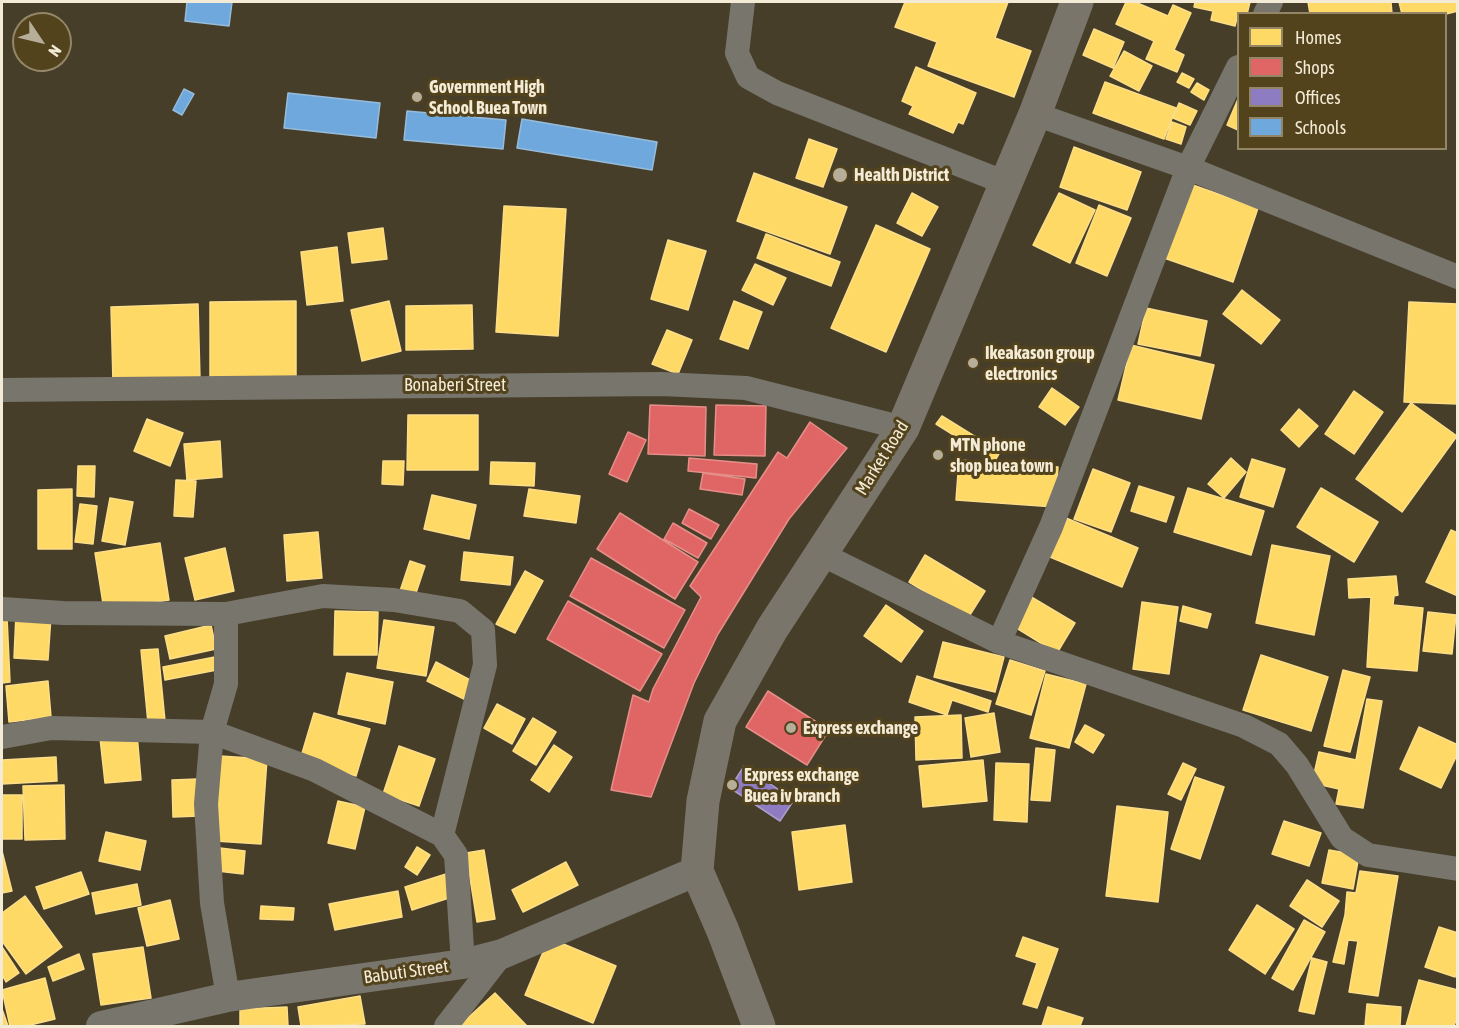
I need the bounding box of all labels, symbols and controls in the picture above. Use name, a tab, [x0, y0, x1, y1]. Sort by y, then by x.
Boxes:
north arrow	[12, 12, 72, 72]
legend	[1237, 12, 1447, 150]
text: Homes	[1295, 27, 1341, 48]
text: N	[45, 42, 65, 60]
text: Shops	[1295, 57, 1335, 78]
place label: Government High School Buea Town	[429, 76, 547, 118]
text: Offices	[1295, 87, 1341, 108]
marker: Government High School Buea Town	[410, 90, 424, 104]
text: Schools	[1295, 117, 1346, 138]
place label: Health District	[854, 164, 949, 186]
marker: Health District	[831, 166, 849, 184]
place label: Ikeakason group electronics	[985, 342, 1095, 385]
marker: Ikeakason group electronics	[966, 356, 980, 370]
street label: Bonaberi Street	[404, 374, 506, 396]
street label: Market Road	[851, 417, 913, 499]
place label: MTN phone shop buea town	[950, 434, 1054, 476]
marker: MTN phone shop buea town	[931, 448, 945, 462]
place label: Express exchange	[803, 717, 918, 739]
marker: Express exchange	[784, 721, 798, 735]
place label: Express exchange Buea iv branch	[744, 764, 859, 806]
marker: Express exchange Buea iv branch	[725, 778, 739, 792]
street label: Babuti Street	[362, 955, 450, 989]

